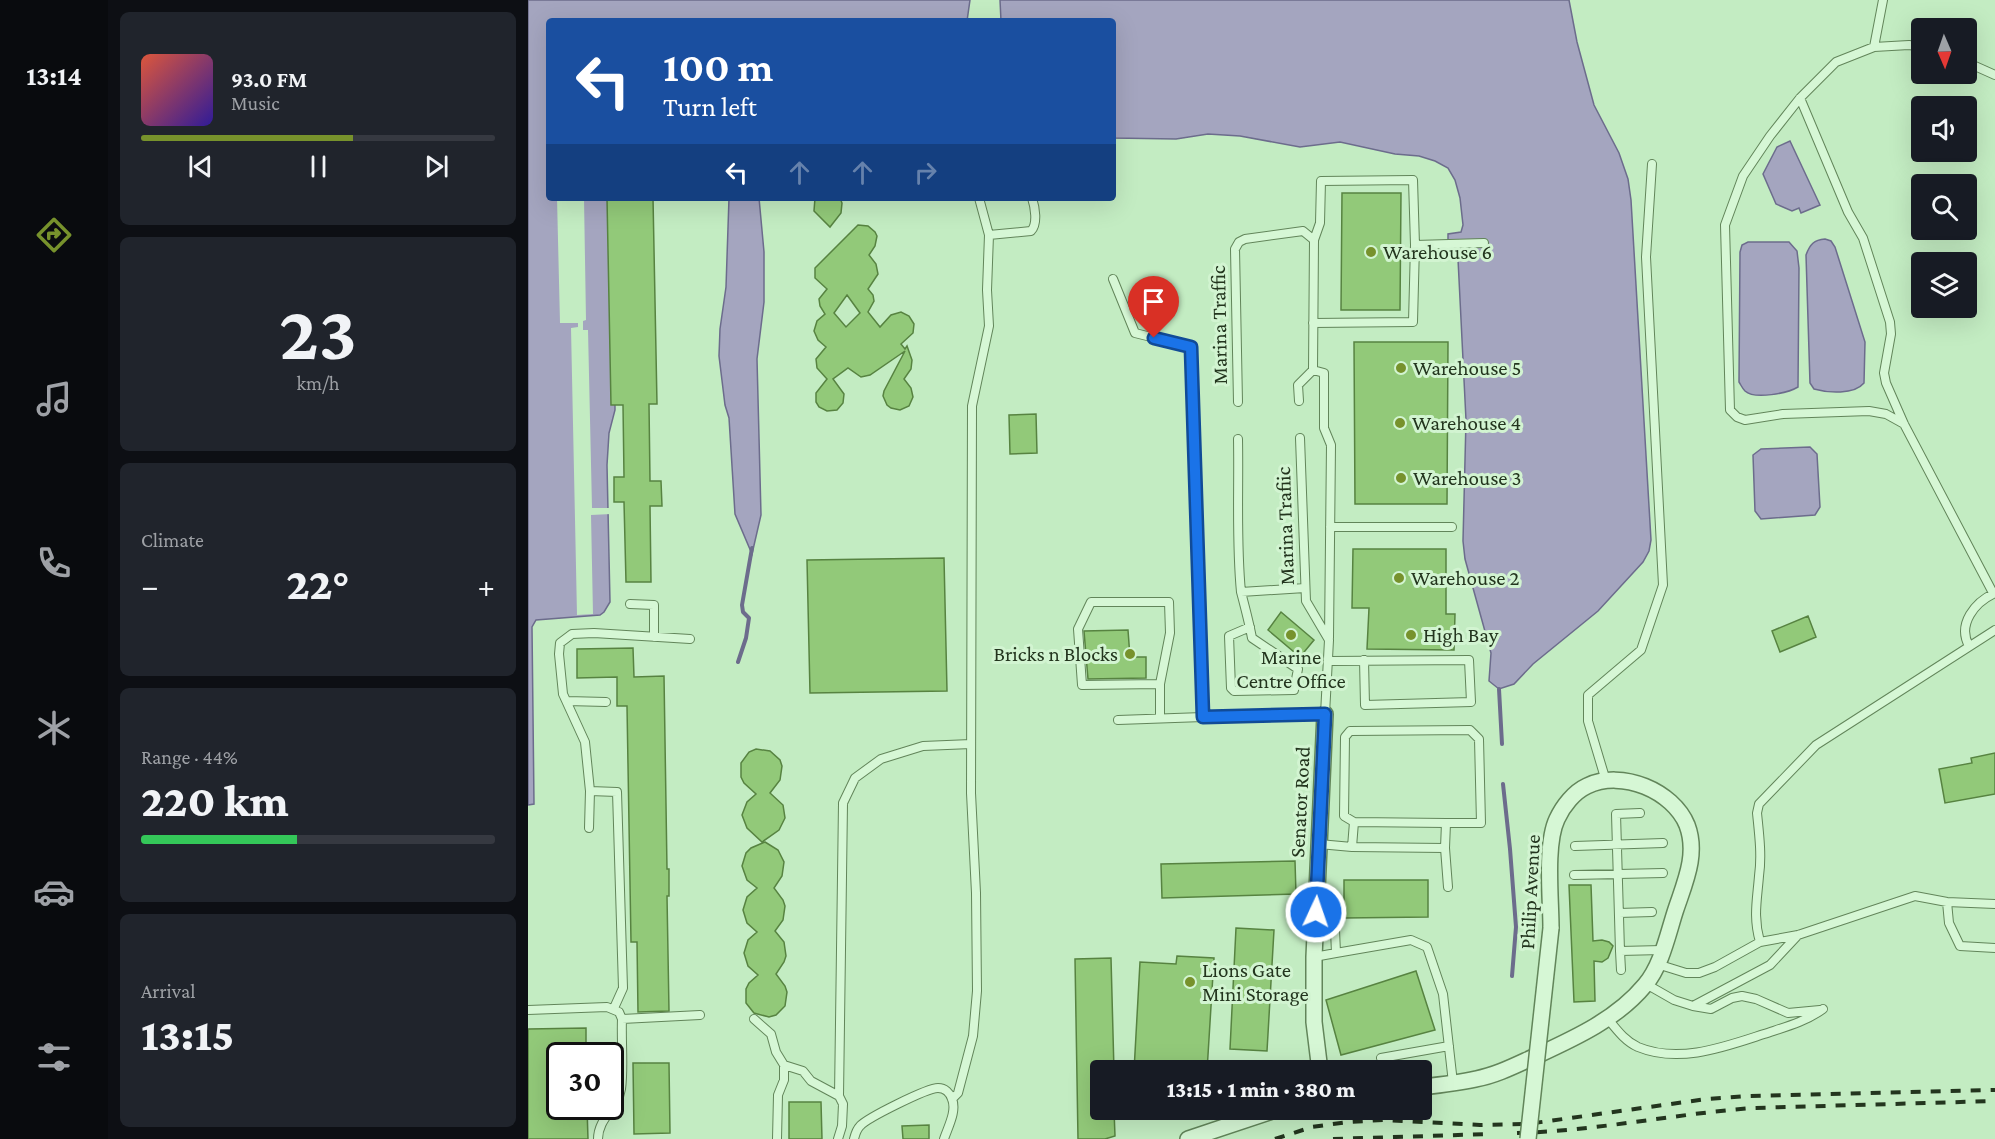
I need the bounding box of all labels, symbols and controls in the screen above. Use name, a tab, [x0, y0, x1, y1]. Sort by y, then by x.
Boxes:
north arrow	[1911, 18, 1977, 84]
map controls	[1911, 18, 1977, 318]
icon: left	[564, 42, 642, 120]
text: 100 m	[663, 43, 773, 90]
text: 13:14	[26, 61, 82, 91]
text: 93.0 FM	[231, 67, 307, 92]
text: Music	[231, 92, 280, 114]
text: Turn left	[663, 92, 757, 122]
button: sound	[1911, 96, 1977, 162]
icon: previous	[184, 150, 217, 183]
icon: pause	[302, 150, 335, 183]
icon: next	[420, 150, 453, 183]
icon: left	[720, 156, 753, 189]
icon: ahead	[783, 156, 816, 189]
icon: ahead	[846, 156, 879, 189]
icon: right	[909, 156, 942, 189]
button: search	[1911, 174, 1977, 240]
icon: directions	[33, 214, 75, 256]
place label: Warehouse 6	[1383, 240, 1492, 264]
marker: Warehouse 6	[1364, 245, 1378, 259]
button: layers	[1911, 252, 1977, 318]
street label: Marina Traffic	[1206, 265, 1232, 385]
pin	[1128, 276, 1179, 338]
icon: arrive	[1137, 285, 1170, 318]
text: 23	[279, 289, 357, 376]
place label: Warehouse 5	[1413, 356, 1521, 380]
marker: Warehouse 5	[1394, 361, 1408, 375]
text: km/h	[296, 372, 340, 394]
icon: music	[33, 378, 75, 420]
place label: Warehouse 4	[1412, 411, 1521, 435]
marker: Warehouse 4	[1393, 416, 1407, 430]
street label: Marina Trafiic	[1271, 466, 1299, 586]
place label: Warehouse 3	[1413, 466, 1522, 490]
marker: Warehouse 3	[1394, 471, 1408, 485]
text: Climate	[141, 529, 204, 551]
icon: phone	[33, 542, 75, 584]
text: 22°	[286, 559, 350, 609]
place label: Warehouse 2	[1411, 566, 1520, 590]
text: −	[141, 567, 158, 604]
text: +	[478, 567, 495, 604]
marker: Warehouse 2	[1392, 571, 1406, 585]
place label: High Bay	[1423, 623, 1499, 647]
marker: Marine Centre Office	[1284, 628, 1298, 642]
marker: High Bay	[1404, 628, 1418, 642]
place label: Bricks n Blocks	[993, 642, 1118, 666]
place label: Marine Centre Office	[1236, 645, 1346, 693]
marker: Bricks n Blocks	[1123, 647, 1137, 661]
icon: climate	[33, 707, 75, 749]
text: Range · 44%	[141, 746, 238, 768]
street label: Senator Road	[1285, 746, 1315, 858]
text: 220 km	[141, 776, 289, 826]
street label: Philip Avenue	[1515, 834, 1545, 950]
icon: car	[33, 871, 75, 913]
position arrow	[1284, 880, 1348, 944]
place label: Lions Gate Mini Storage	[1202, 958, 1309, 1006]
marker: Lions Gate Mini Storage	[1183, 975, 1197, 989]
text: Arrival	[141, 980, 195, 1002]
text: 13:15	[141, 1010, 234, 1060]
icon: filters	[33, 1036, 75, 1078]
speed limit sign: 30	[546, 1042, 624, 1120]
text: 13:15 · 1 min · 380 m	[1167, 1077, 1355, 1102]

